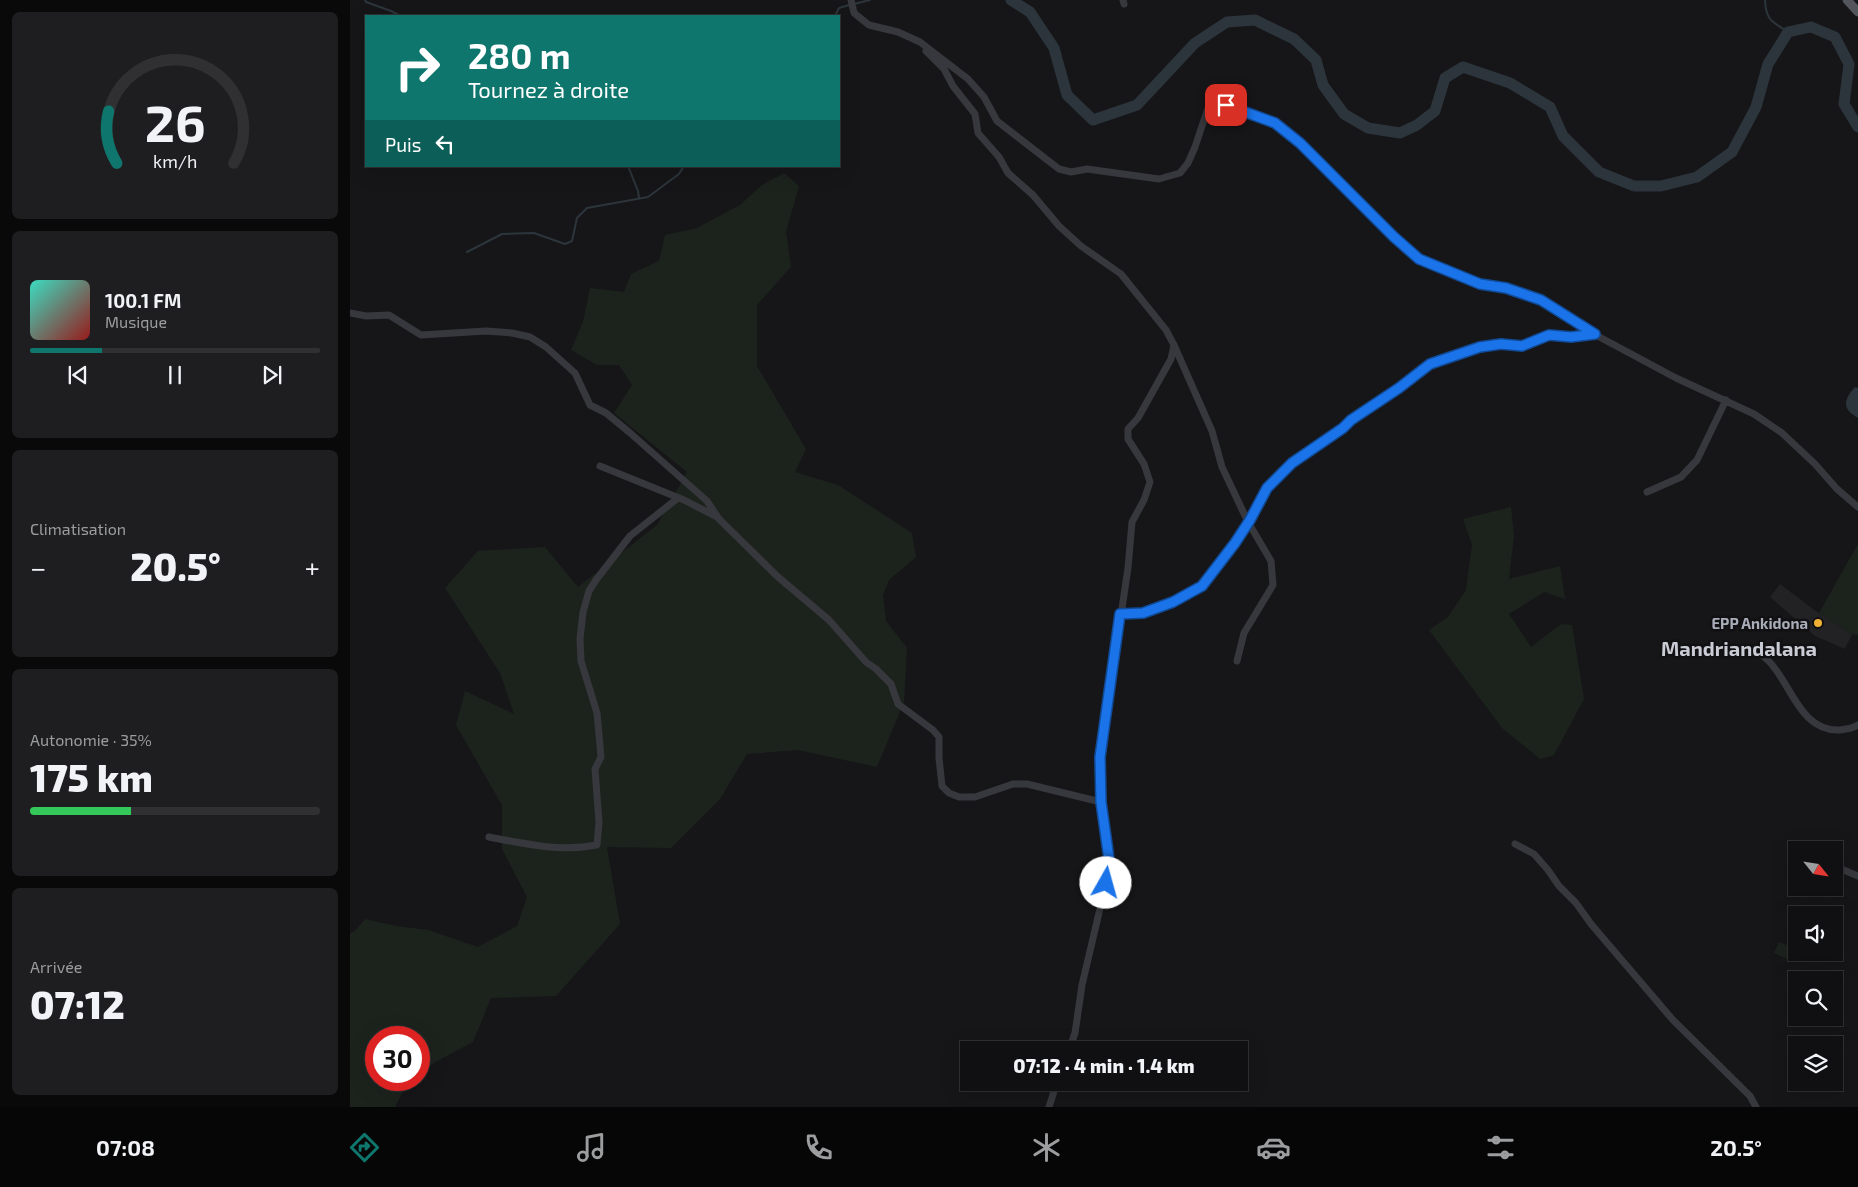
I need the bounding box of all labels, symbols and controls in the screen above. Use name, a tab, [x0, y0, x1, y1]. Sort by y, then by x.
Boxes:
text: 280 m	[468, 34, 571, 76]
icon: right	[385, 35, 450, 100]
text: Tournez à droite	[468, 76, 629, 102]
pin	[1205, 84, 1247, 126]
text: 26	[145, 90, 205, 152]
icon: arrive	[1212, 91, 1240, 119]
icon: left	[431, 130, 459, 158]
text: Puis	[385, 133, 421, 156]
text: km/h	[153, 150, 197, 172]
text: 100.1 FM	[105, 289, 181, 312]
text: Musique	[105, 312, 167, 331]
icon: previous	[64, 361, 92, 389]
icon: pause	[161, 361, 189, 389]
icon: next	[258, 361, 286, 389]
text: Climatisation	[30, 519, 126, 538]
text: 20.5°	[130, 543, 221, 589]
text: −	[30, 550, 46, 584]
text: +	[305, 550, 320, 584]
place label: EPP Ankidona	[1711, 614, 1808, 632]
marker: EPP Ankidona	[1812, 617, 1824, 629]
district label: Mandriandalana	[1661, 636, 1817, 660]
text: Autonomie · 35%	[30, 730, 152, 749]
text: 175 km	[30, 754, 153, 800]
north arrow	[1788, 841, 1842, 896]
map controls	[1788, 841, 1843, 1091]
position arrow	[1079, 856, 1131, 908]
button: sound	[1788, 906, 1843, 961]
text: Arrivée	[30, 957, 82, 976]
button: search	[1788, 971, 1843, 1026]
text: 07:12	[30, 981, 125, 1027]
speed limit sign: 30	[365, 1026, 430, 1091]
button: layers	[1788, 1036, 1843, 1091]
text: 07:12 · 4 min · 1.4 km	[1013, 1054, 1195, 1077]
icon: directions	[347, 1130, 382, 1165]
icon: music	[574, 1130, 609, 1165]
icon: phone	[801, 1130, 836, 1165]
icon: climate	[1029, 1130, 1064, 1165]
icon: car	[1256, 1130, 1291, 1165]
icon: filters	[1483, 1130, 1518, 1165]
text: 07:08	[96, 1134, 155, 1160]
text: 20.5°	[1710, 1134, 1762, 1160]

